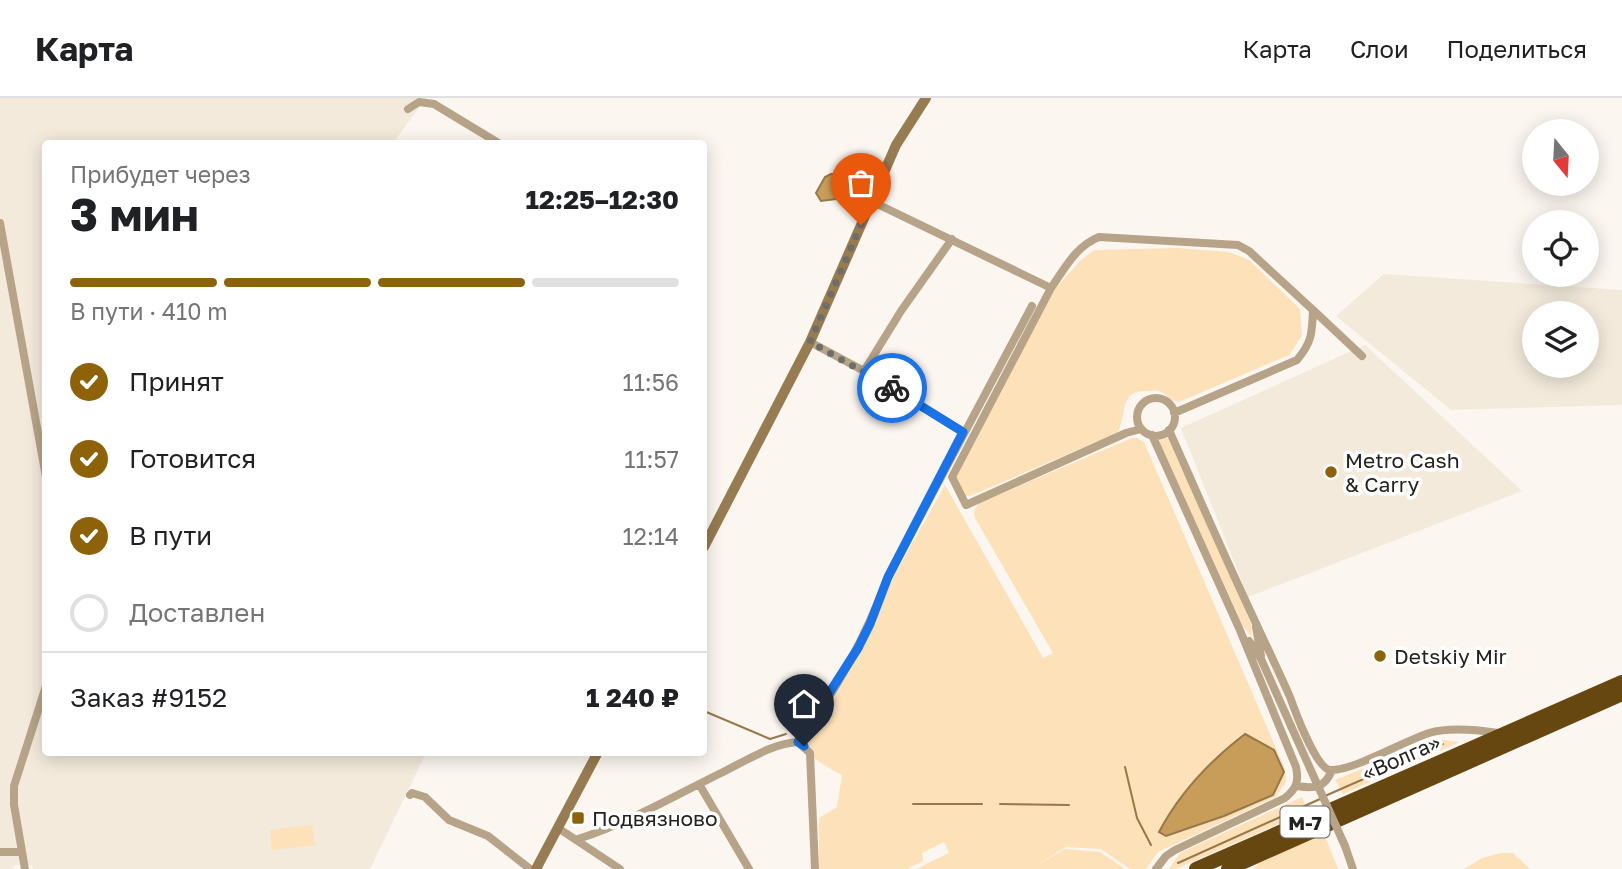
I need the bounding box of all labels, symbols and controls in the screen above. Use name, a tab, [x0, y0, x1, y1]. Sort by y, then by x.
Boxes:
text: Карта	[35, 29, 134, 68]
text: Карта	[1242, 34, 1312, 63]
text: Слои	[1350, 34, 1409, 63]
text: Поделиться	[1447, 34, 1587, 63]
north arrow	[1522, 119, 1600, 196]
map controls	[1522, 119, 1599, 378]
pin	[831, 153, 891, 225]
text: Прибудет через	[70, 160, 251, 188]
icon: bag	[842, 164, 880, 202]
text: 12:25–12:30	[526, 184, 679, 215]
text: 3 мин	[70, 186, 199, 241]
button: locate	[1522, 210, 1599, 287]
text: В пути · 410 m	[70, 297, 228, 325]
button: layers	[1522, 301, 1599, 378]
courier	[857, 353, 927, 423]
icon: check	[70, 363, 108, 401]
text: Принят	[129, 366, 224, 397]
text: 11:56	[623, 368, 679, 396]
icon: bike	[873, 369, 911, 407]
icon: check	[70, 440, 108, 478]
text: Готовится	[129, 443, 256, 474]
text: 11:57	[624, 445, 679, 473]
place label: Metro Cash & Carry	[1345, 447, 1460, 497]
marker: Metro Cash & Carry	[1323, 464, 1339, 480]
icon: check	[70, 517, 108, 555]
text: В пути	[129, 520, 212, 551]
text: 12:14	[622, 522, 679, 550]
text: Доставлен	[129, 597, 265, 628]
place label: Detskiy Mir	[1394, 643, 1507, 669]
marker: Detskiy Mir	[1372, 648, 1388, 664]
pin	[774, 674, 834, 746]
text: Заказ #9152	[70, 682, 227, 713]
text: 1 240 ₽	[586, 682, 679, 713]
icon: home	[785, 685, 823, 723]
street label: «Волга»	[1358, 728, 1444, 786]
place label: Подвязново	[592, 805, 718, 831]
road number: М-7	[1280, 806, 1330, 838]
marker: Подвязново	[570, 810, 586, 826]

